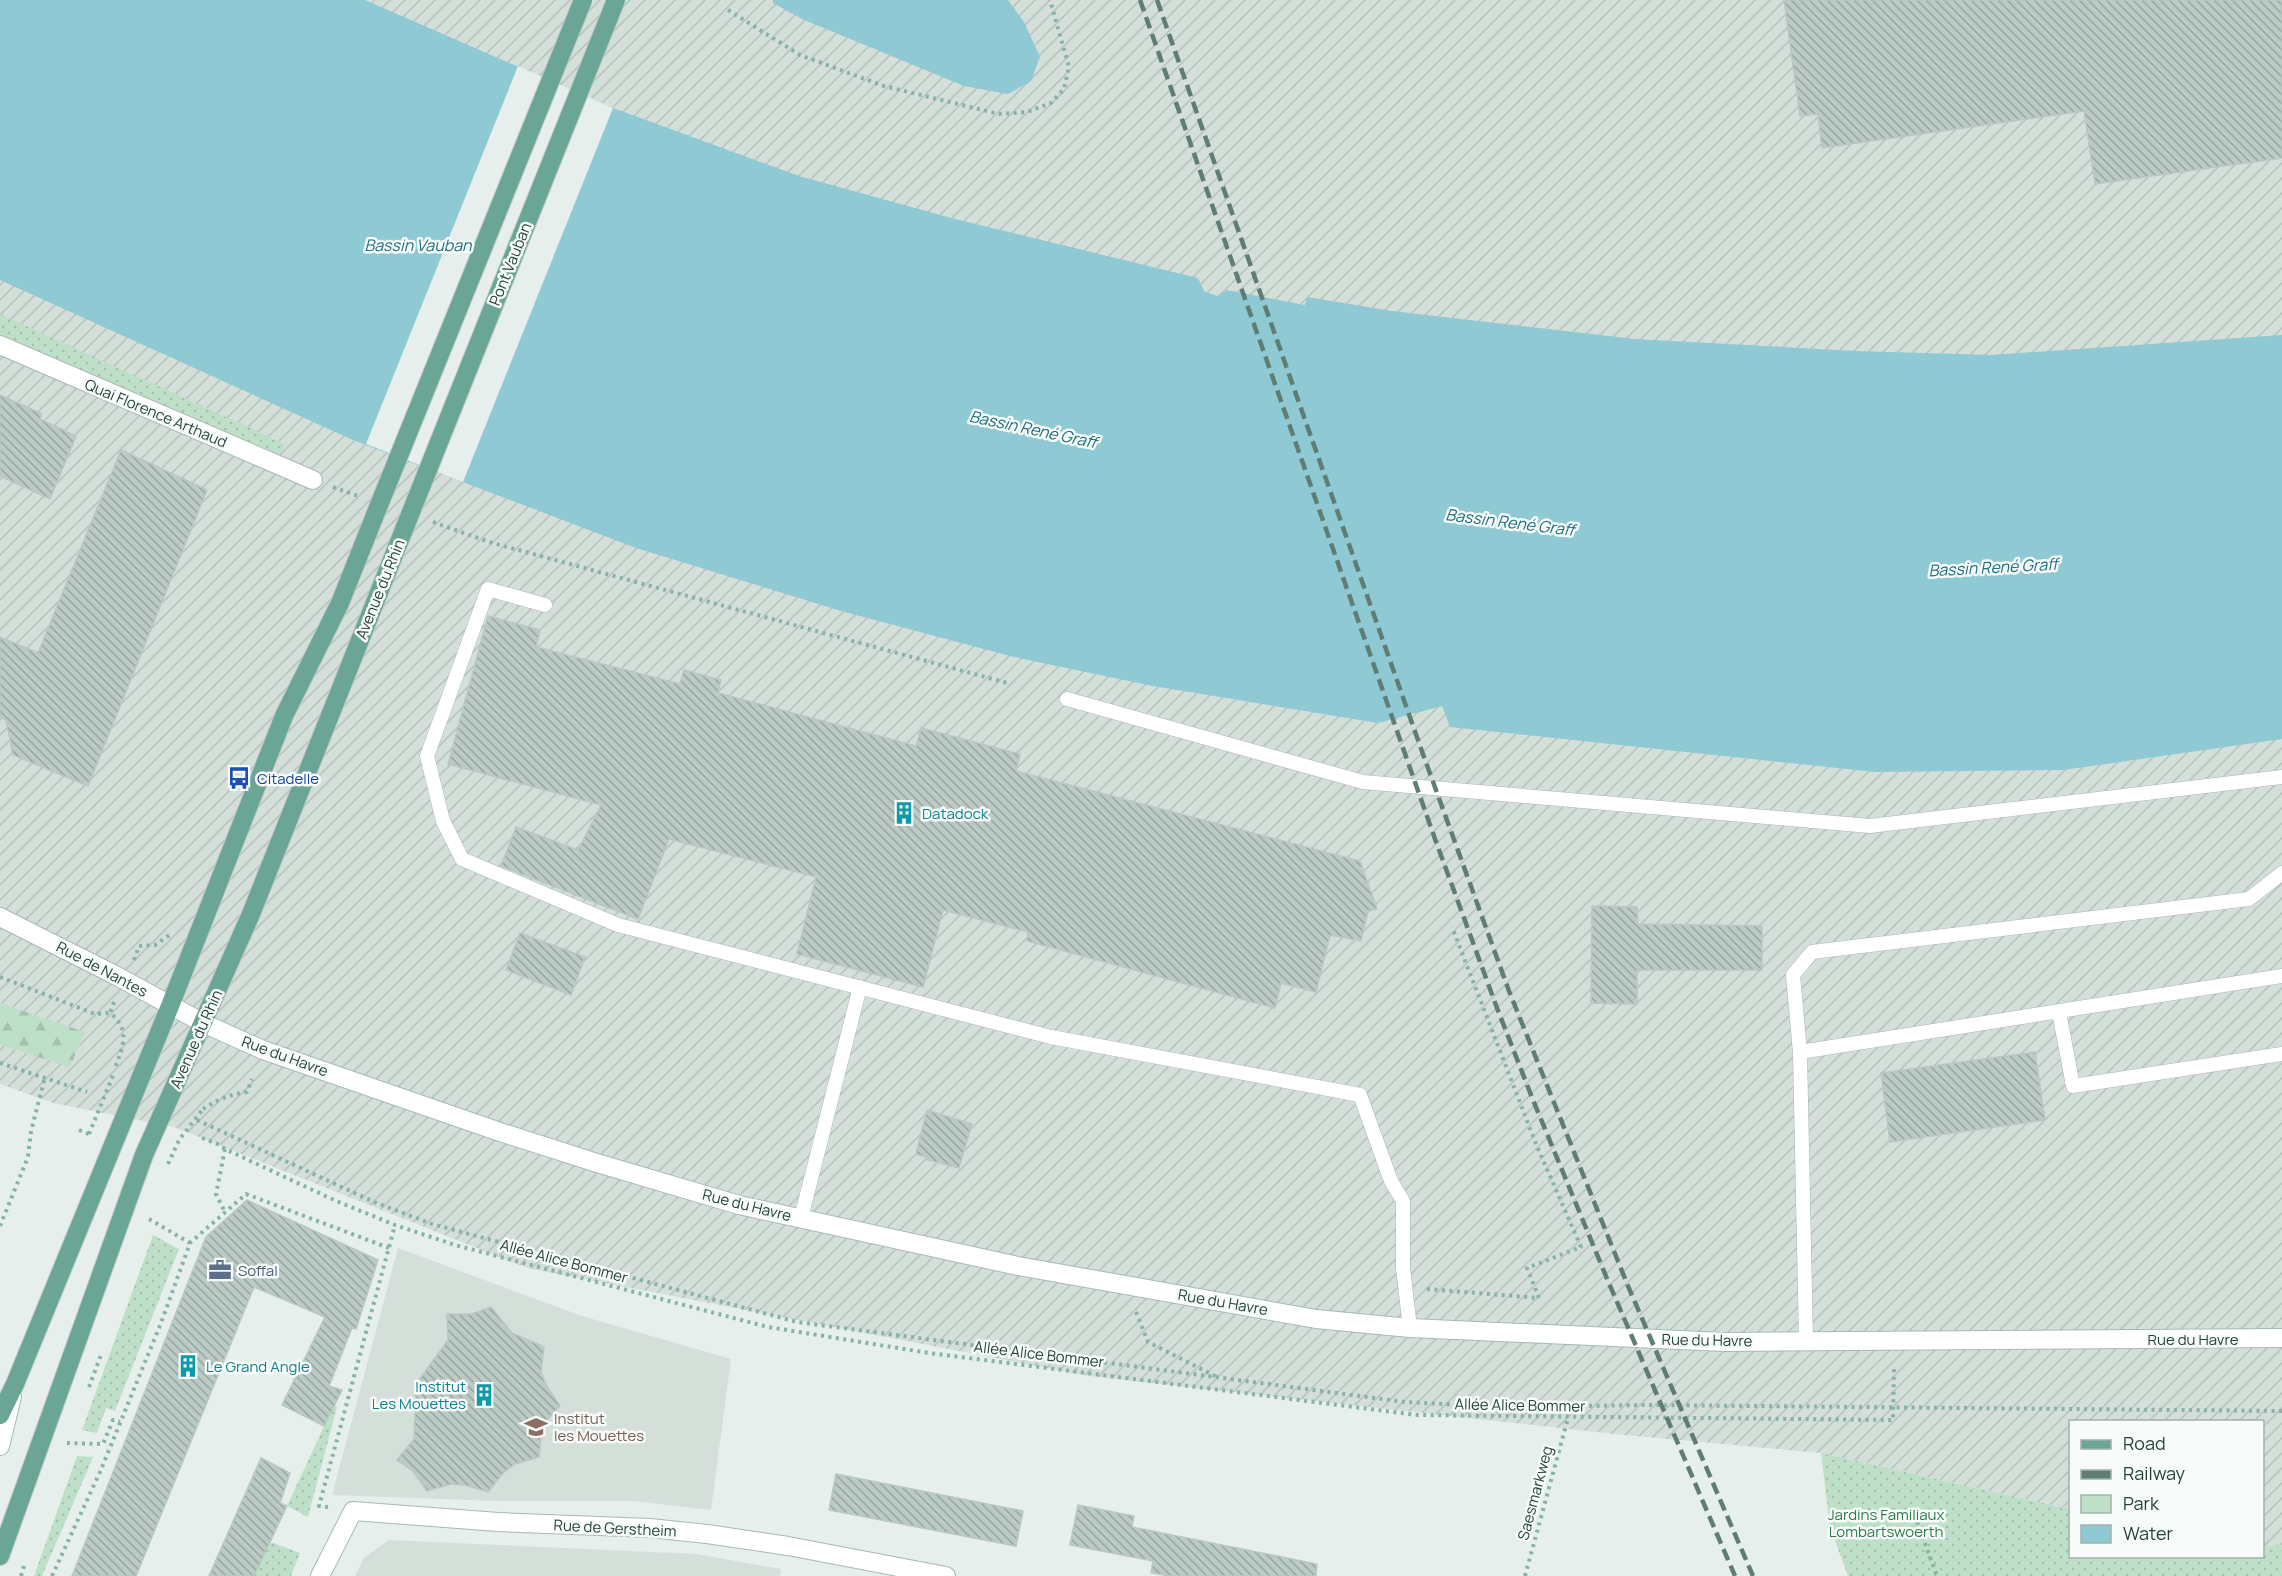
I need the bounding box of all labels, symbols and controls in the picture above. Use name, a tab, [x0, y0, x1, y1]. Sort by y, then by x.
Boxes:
street label: Pont Vauban	[484, 219, 536, 309]
water label: Bassin Vauban	[364, 234, 472, 256]
street label: Quai Florence Arthaud	[81, 373, 231, 453]
water label: Bassin René Graff	[967, 405, 1102, 454]
water label: Bassin René Graff	[1444, 503, 1579, 541]
street label: Avenue du Rhin	[350, 536, 410, 642]
water label: Bassin René Graff	[1928, 552, 2062, 581]
bus stop icon: Citadelle	[226, 765, 252, 791]
place label: Citadelle	[257, 768, 319, 789]
building icon: Datadock	[891, 800, 917, 826]
place label: Datadock	[922, 803, 989, 824]
street label: Rue de Nantes	[53, 936, 151, 1002]
street label: Avenue du Rhin	[165, 986, 227, 1092]
street label: Rue du Havre	[239, 1031, 332, 1081]
street label: Rue du Havre	[700, 1184, 794, 1226]
street label: Allée Alice Bommer	[498, 1234, 631, 1288]
office icon: Soffal	[207, 1257, 233, 1283]
place label: Soffal	[238, 1260, 278, 1281]
street label: Rue du Havre	[1176, 1284, 1270, 1320]
street label: Rue du Havre	[1661, 1329, 1753, 1351]
street label: Rue du Havre	[2148, 1329, 2239, 1350]
street label: Allée Alice Bommer	[973, 1336, 1106, 1372]
building icon: Le Grand Angle	[175, 1353, 201, 1379]
place label: Le Grand Angle	[206, 1356, 310, 1377]
place label: Institut Les Mouettes	[372, 1376, 466, 1414]
building icon: Institut Les Mouettes	[471, 1382, 497, 1408]
street label: Allée Alice Bommer	[1454, 1393, 1586, 1417]
place label: Institut les Mouettes	[554, 1408, 644, 1446]
school or university icon: Institut les Mouettes	[523, 1414, 549, 1440]
legend	[2069, 1420, 2264, 1558]
text: Road	[2123, 1431, 2166, 1455]
street label: Saesmarkweg	[1512, 1443, 1558, 1543]
text: Railway	[2123, 1461, 2185, 1485]
text: Park	[2123, 1491, 2160, 1515]
park label: Jardins Familiaux Lombartswoerth	[1828, 1504, 1944, 1542]
street label: Rue de Gerstheim	[553, 1514, 677, 1542]
text: Water	[2123, 1521, 2173, 1545]

